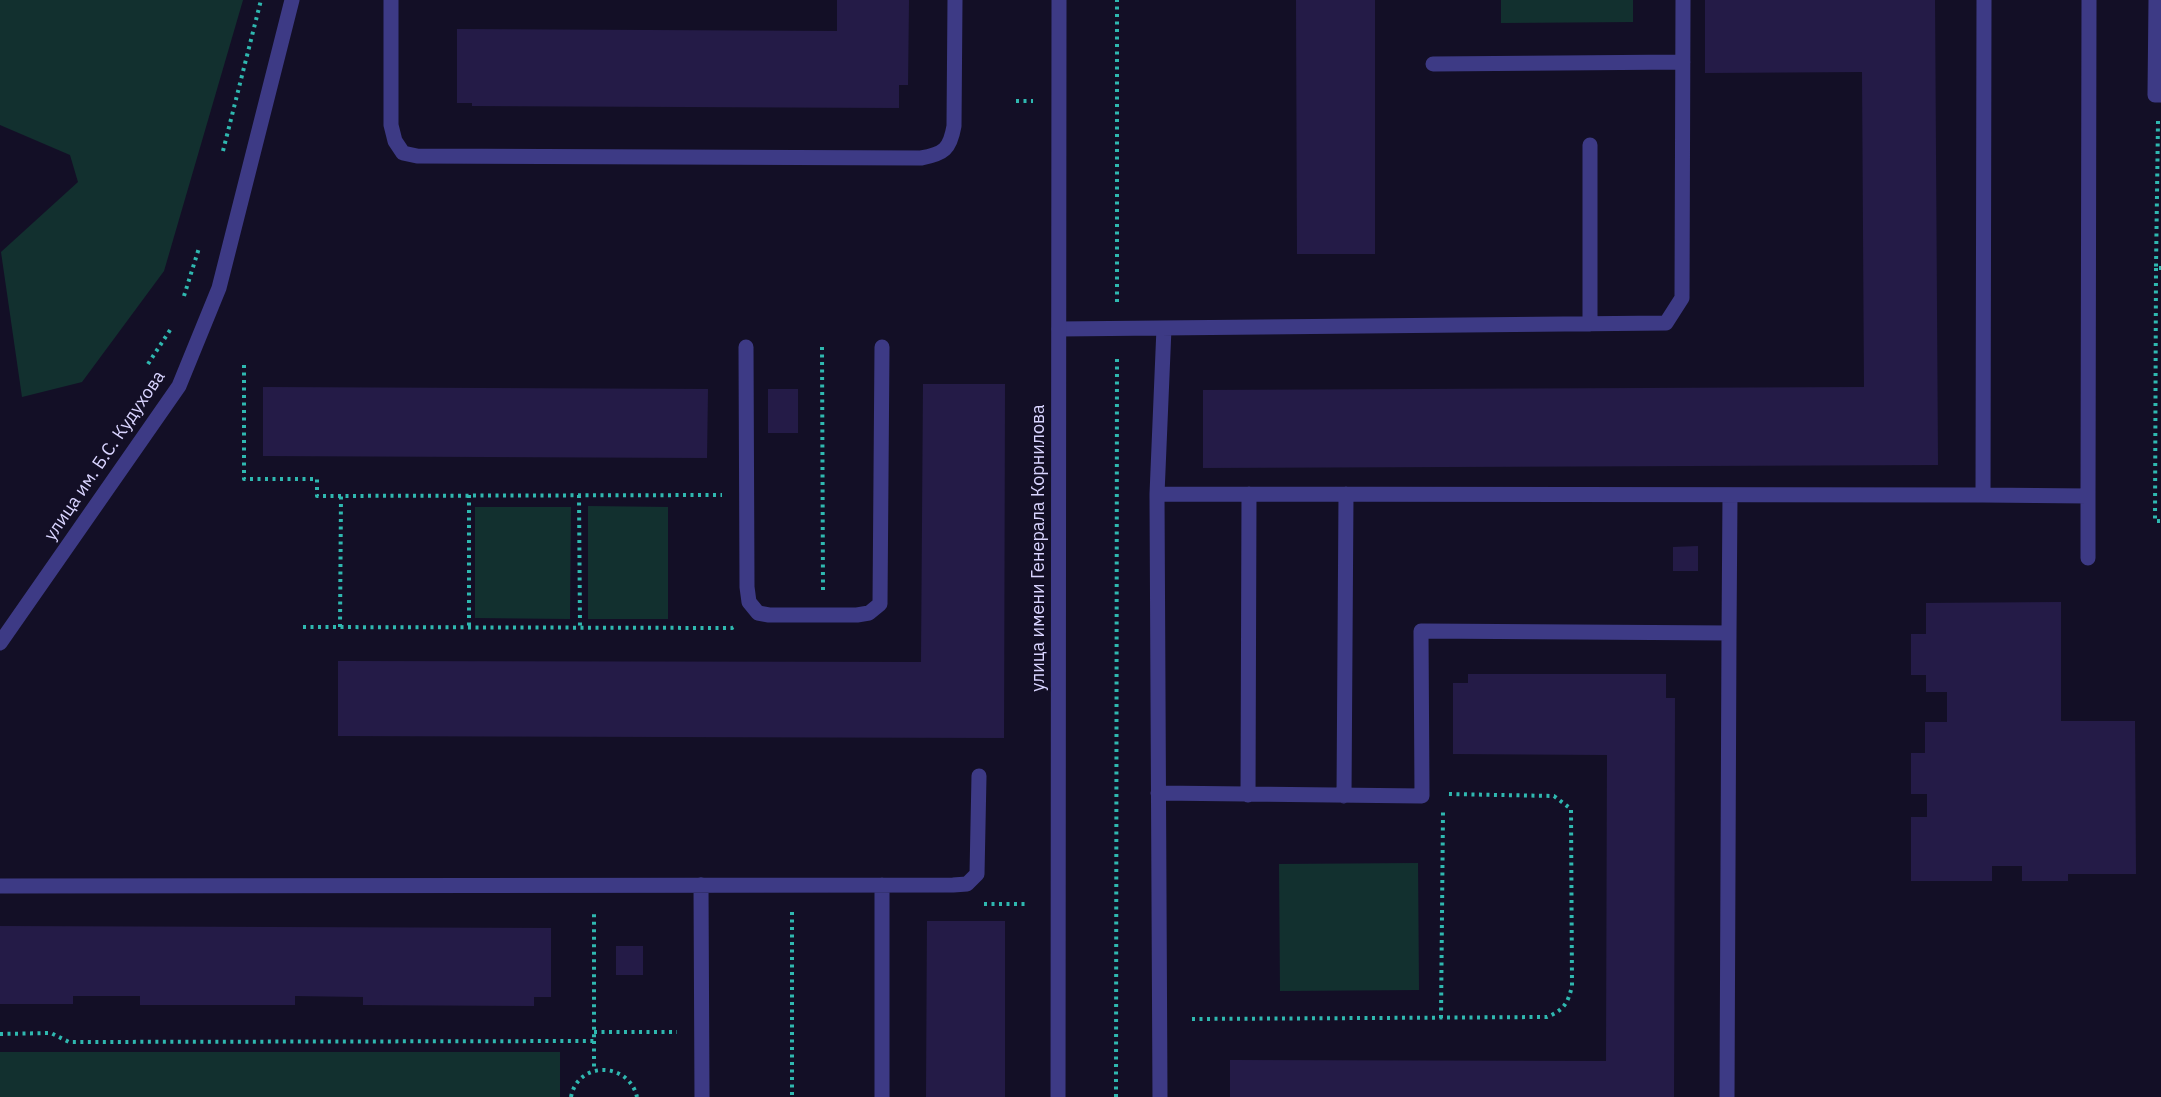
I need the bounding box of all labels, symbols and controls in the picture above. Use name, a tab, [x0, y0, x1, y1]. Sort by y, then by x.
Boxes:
street label: улица им. Б.С. Кудухова	[40, 367, 170, 545]
street label: улица имени Генерала Корнилова	[1028, 404, 1050, 692]

